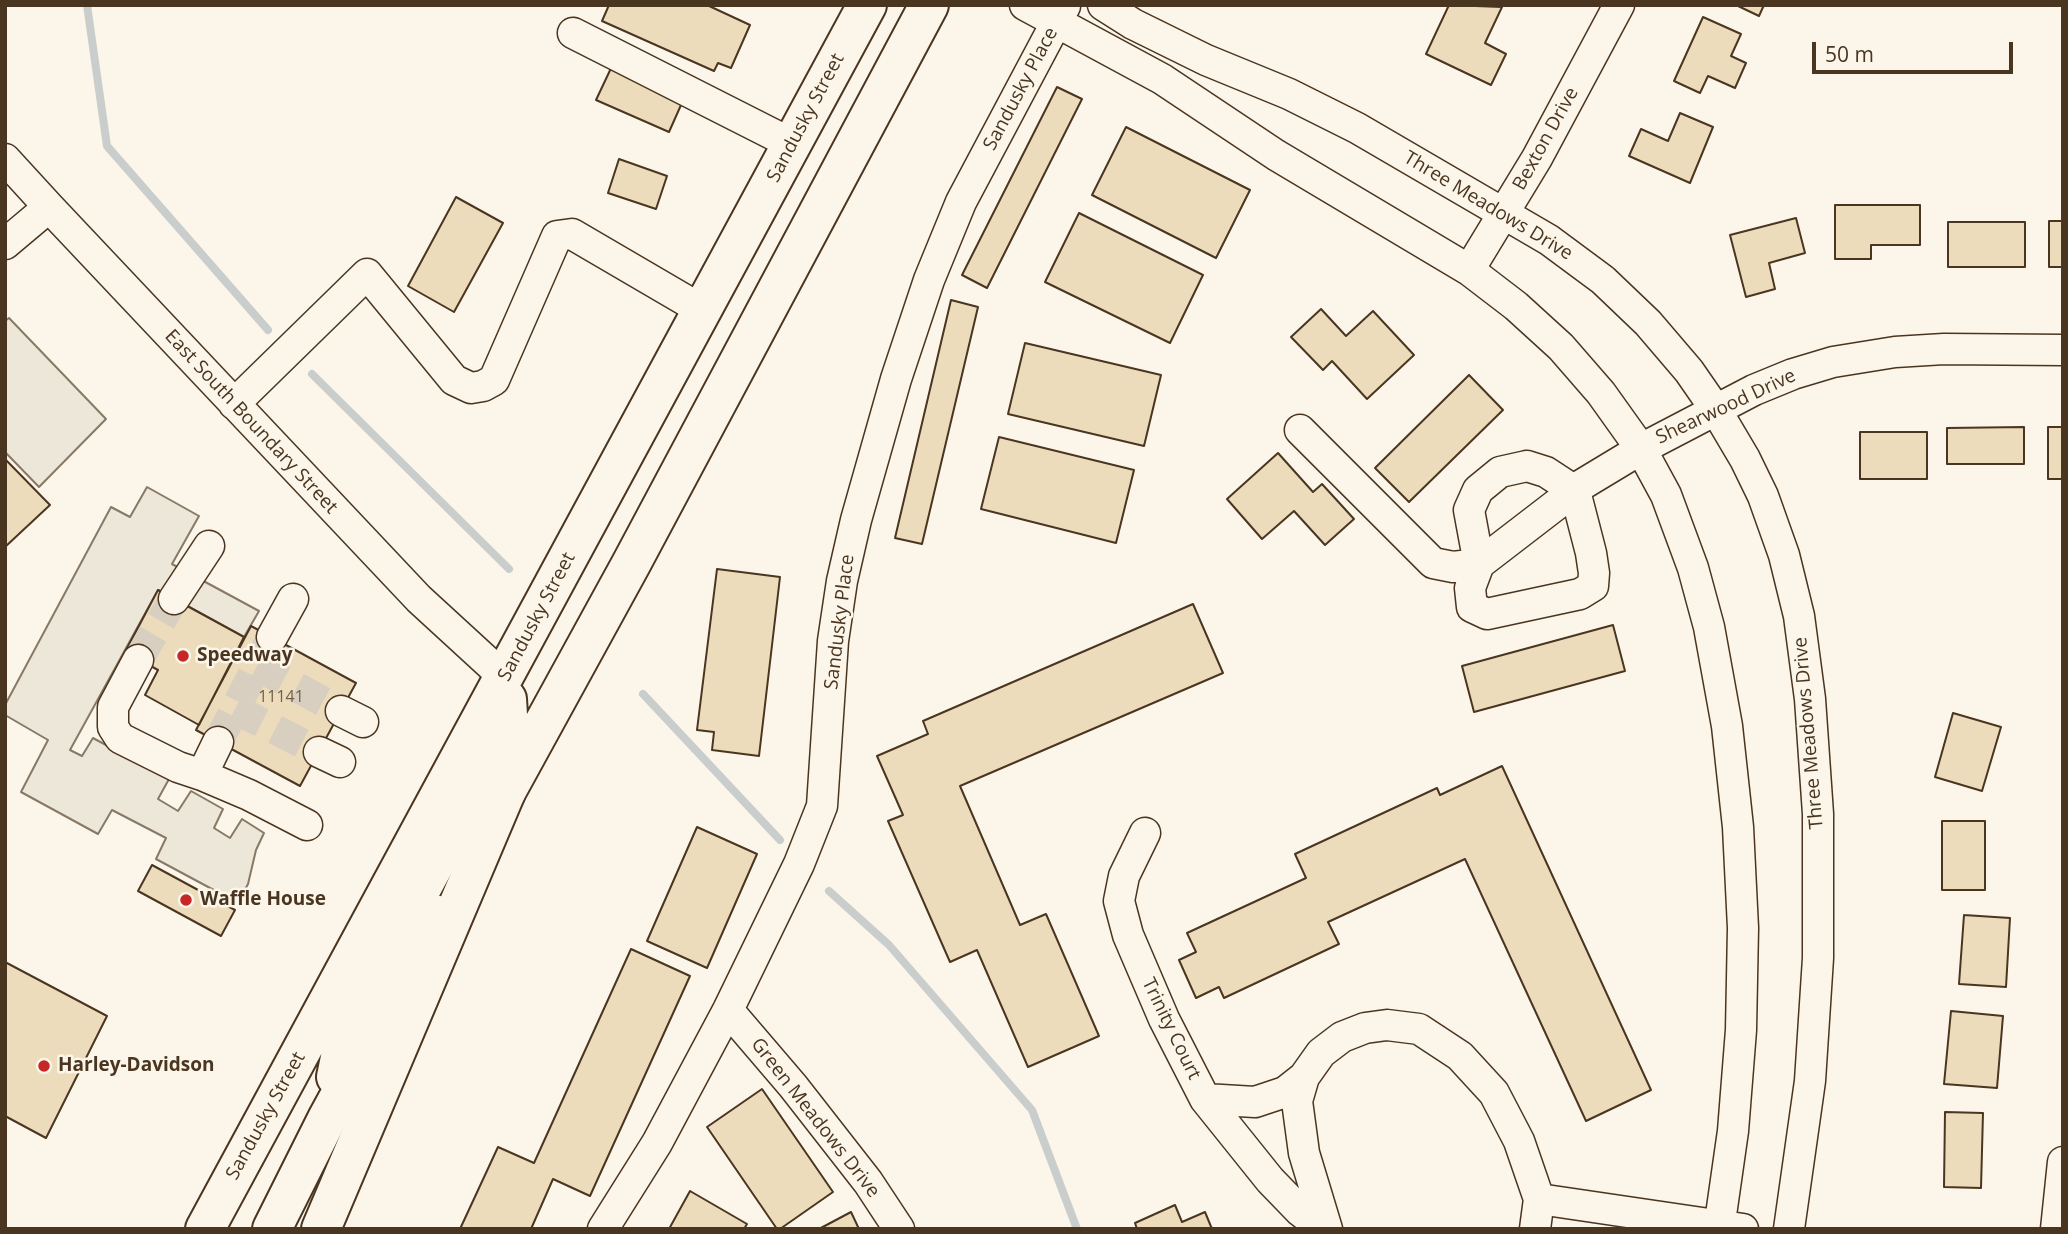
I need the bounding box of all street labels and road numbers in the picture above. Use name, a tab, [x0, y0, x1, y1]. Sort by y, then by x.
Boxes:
street label: Sandusky Place	[979, 24, 1063, 154]
street label: Sandusky Street	[762, 50, 850, 186]
street label: Bexton Drive	[1508, 84, 1584, 194]
street label: Three Meadows Drive	[1400, 147, 1576, 265]
street label: East South Boundary Street	[160, 325, 342, 519]
street label: Shearwood Drive	[1652, 365, 1800, 449]
street label: Sandusky Street	[493, 549, 581, 685]
street label: Sandusky Place	[820, 553, 860, 691]
street label: Three Meadows Drive	[1789, 636, 1829, 830]
street label: Trinity Court	[1137, 974, 1205, 1084]
street label: Green Meadows Drive	[746, 1034, 884, 1202]
street label: Sandusky Street	[221, 1048, 311, 1184]

